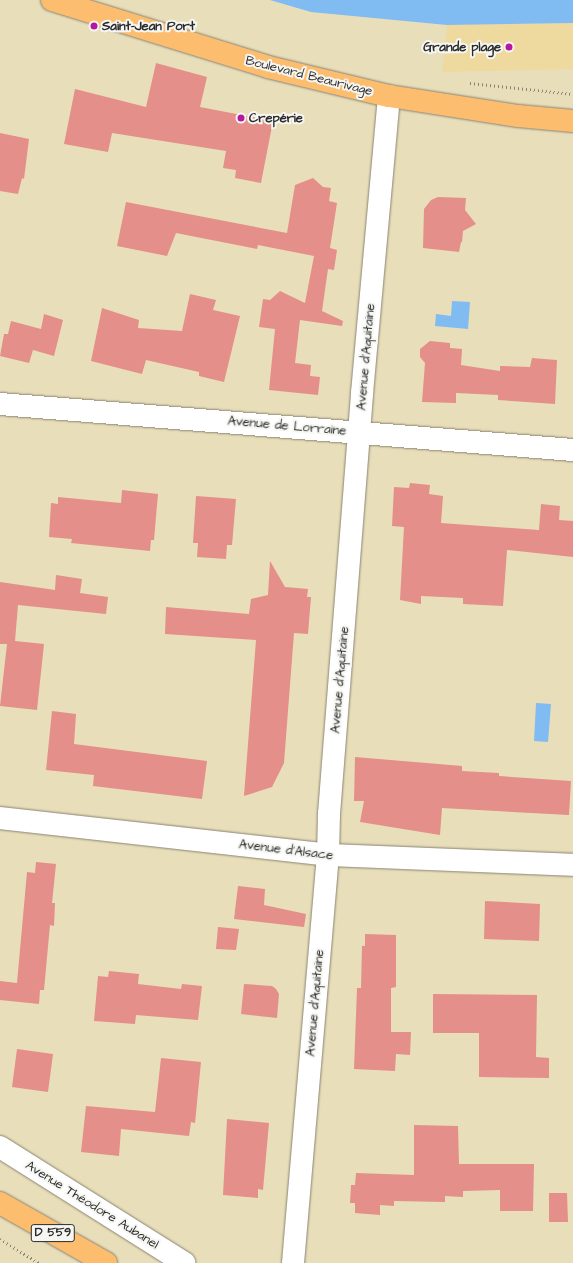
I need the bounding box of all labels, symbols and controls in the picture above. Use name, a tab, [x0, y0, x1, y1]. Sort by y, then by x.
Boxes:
place label: Saint-Jean Port	[102, 18, 195, 34]
marker: Saint-Jean Port	[89, 21, 99, 31]
place label: Grande plage	[423, 39, 501, 55]
marker: Grande plage	[504, 42, 514, 52]
street label: Boulevard Beaurivage	[244, 53, 374, 99]
place label: Crepérie	[249, 110, 303, 126]
marker: Crepérie	[236, 113, 246, 123]
street label: Avenue d'Aquitaine	[354, 303, 378, 411]
street label: Avenue de Lorraine	[227, 413, 347, 439]
street label: Avenue d'Aquitaine	[328, 626, 352, 734]
street label: Avenue d'Alsace	[238, 836, 334, 864]
street label: Avenue d'Aquitaine	[303, 949, 327, 1057]
street label: Avenue Théodore Aubanel	[23, 1158, 161, 1252]
road number: D 559	[30, 1223, 76, 1243]

